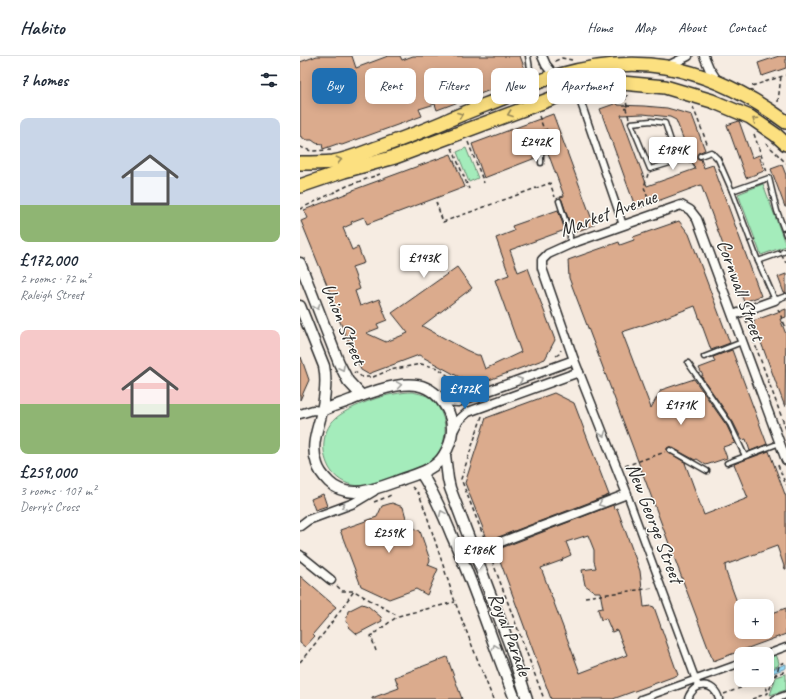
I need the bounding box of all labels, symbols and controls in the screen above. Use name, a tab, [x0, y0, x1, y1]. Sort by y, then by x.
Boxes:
text: Habito	[20, 16, 65, 40]
text: Home	[587, 19, 613, 36]
text: Map	[635, 19, 656, 36]
text: About	[678, 19, 706, 36]
text: Contact	[728, 19, 766, 36]
chip: Buy	[312, 68, 357, 104]
chip: Rent	[365, 68, 416, 104]
chip: Filters	[424, 68, 483, 104]
chip: New	[491, 68, 539, 104]
chip: Apartment	[547, 68, 626, 104]
icon: filters	[258, 69, 280, 91]
text: 7 homes	[20, 70, 68, 91]
one-way arrow	[507, 109, 514, 117]
one-way arrow	[457, 111, 464, 119]
one-way arrow	[752, 118, 759, 125]
pin: £242K	[508, 129, 564, 163]
text: £242K	[521, 134, 551, 150]
pin: £184K	[645, 137, 701, 171]
text: £184K	[658, 142, 688, 158]
icon: home	[114, 144, 186, 216]
one-way arrow	[336, 157, 342, 165]
street label: Market Avenue	[556, 183, 661, 242]
street label: Cornwall Street	[711, 236, 772, 346]
pin: £143K	[396, 245, 452, 279]
text: £172,000	[20, 250, 77, 271]
text: £143K	[409, 250, 439, 266]
text: 2 rooms · 72 m²	[20, 271, 90, 287]
street label: Union Street	[316, 279, 373, 371]
text: Raleigh Street	[20, 287, 83, 303]
one-way arrow	[312, 303, 320, 310]
icon: home	[114, 356, 186, 428]
one-way arrow	[337, 364, 345, 372]
pin: £172K	[437, 376, 493, 410]
one-way arrow	[517, 376, 524, 385]
one-way arrow	[396, 381, 402, 390]
text: £172K	[450, 381, 480, 397]
pin: £171K	[653, 392, 709, 426]
text: £171K	[666, 397, 696, 413]
one-way arrow	[599, 431, 607, 438]
street label: New George Street	[621, 459, 691, 590]
text: £259,000	[20, 462, 76, 483]
text: 3 rooms · 107 m²	[20, 483, 96, 499]
text: Derry's Cross	[20, 499, 79, 515]
one-way arrow	[598, 500, 605, 508]
one-way arrow	[341, 503, 348, 511]
one-way arrow	[439, 509, 447, 516]
pin: £259K	[361, 520, 417, 554]
text: £259K	[374, 525, 404, 541]
pin: £186K	[451, 537, 507, 571]
text: £186K	[464, 542, 494, 558]
street label: Royal Parade	[483, 589, 538, 681]
map controls	[734, 599, 774, 687]
button: +	[734, 599, 774, 639]
one-way arrow	[492, 643, 500, 650]
button: −	[734, 647, 774, 687]

